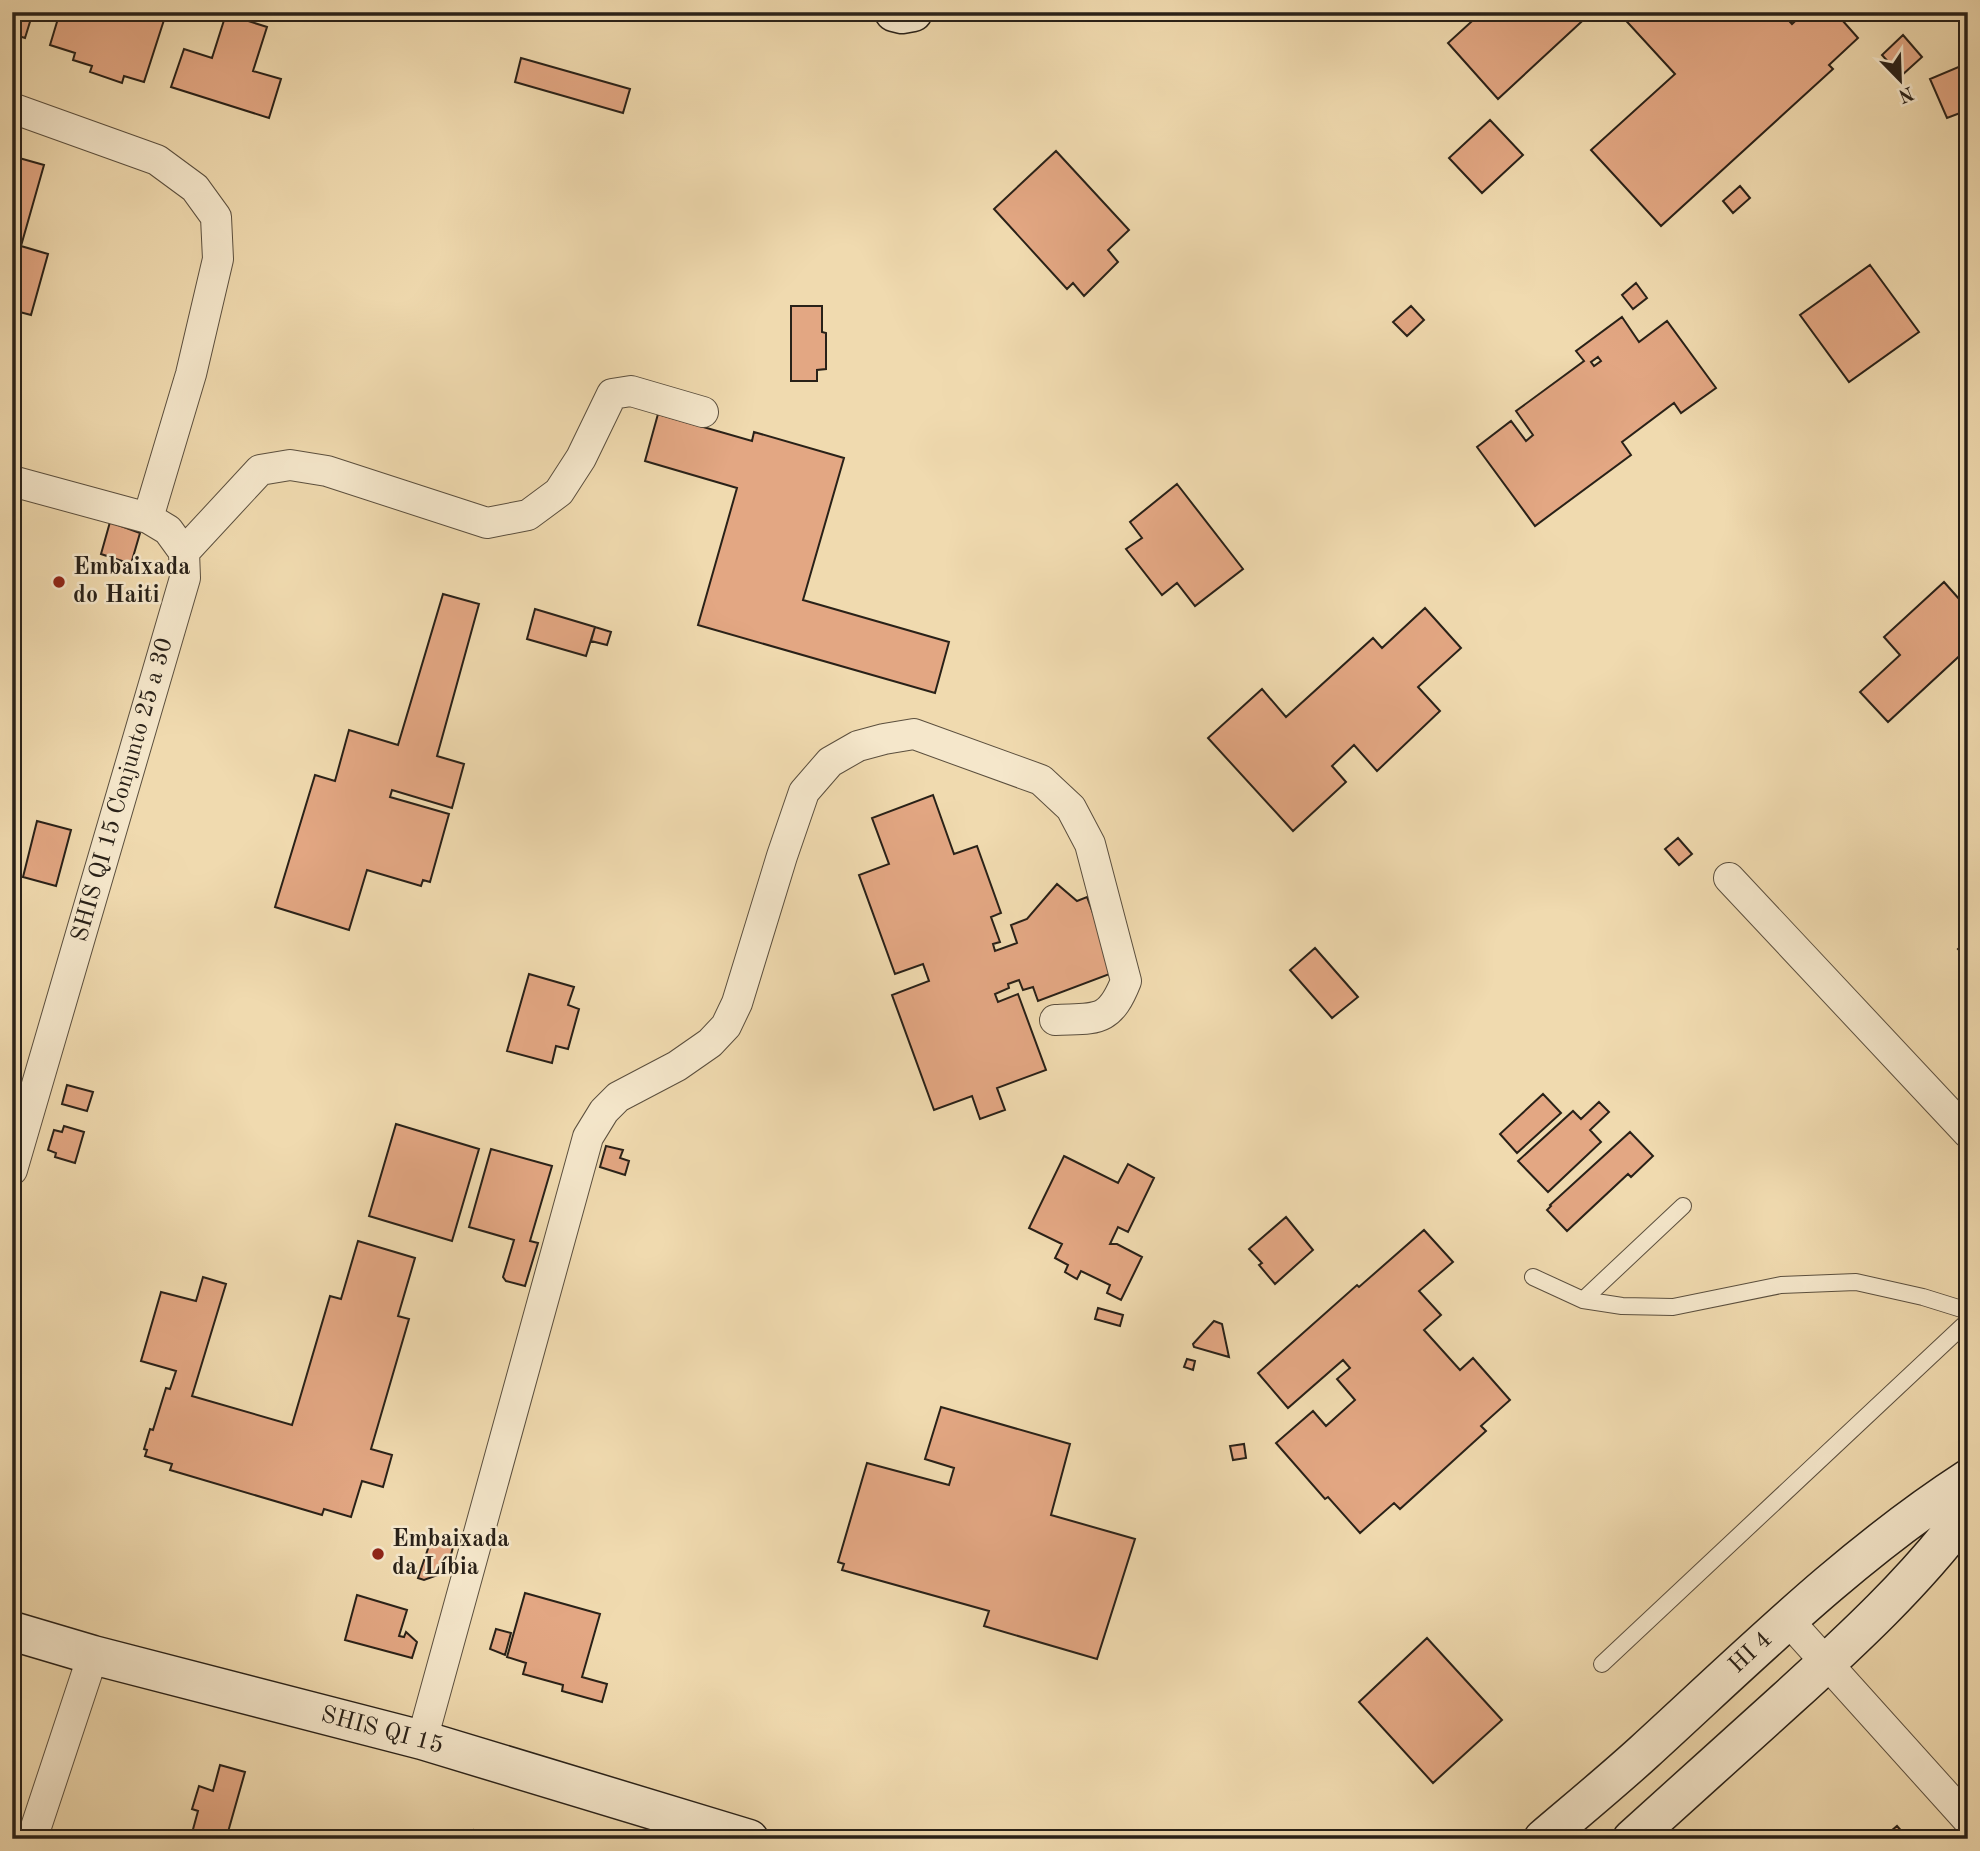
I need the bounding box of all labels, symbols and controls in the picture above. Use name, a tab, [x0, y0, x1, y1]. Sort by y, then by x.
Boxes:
north arrow	[1864, 46, 1934, 116]
text: N	[1895, 82, 1916, 105]
place label: Embaixada do Haiti	[73, 556, 191, 608]
marker: Embaixada do Haiti	[51, 574, 67, 590]
street label: SHIS QI 15 Conjunto 25 a 30	[68, 635, 178, 945]
place label: Embaixada da Líbia	[392, 1528, 510, 1580]
marker: Embaixada da Líbia	[370, 1546, 386, 1562]
street label: HI 4	[1725, 1628, 1777, 1678]
street label: SHIS QI 15	[318, 1703, 446, 1759]

